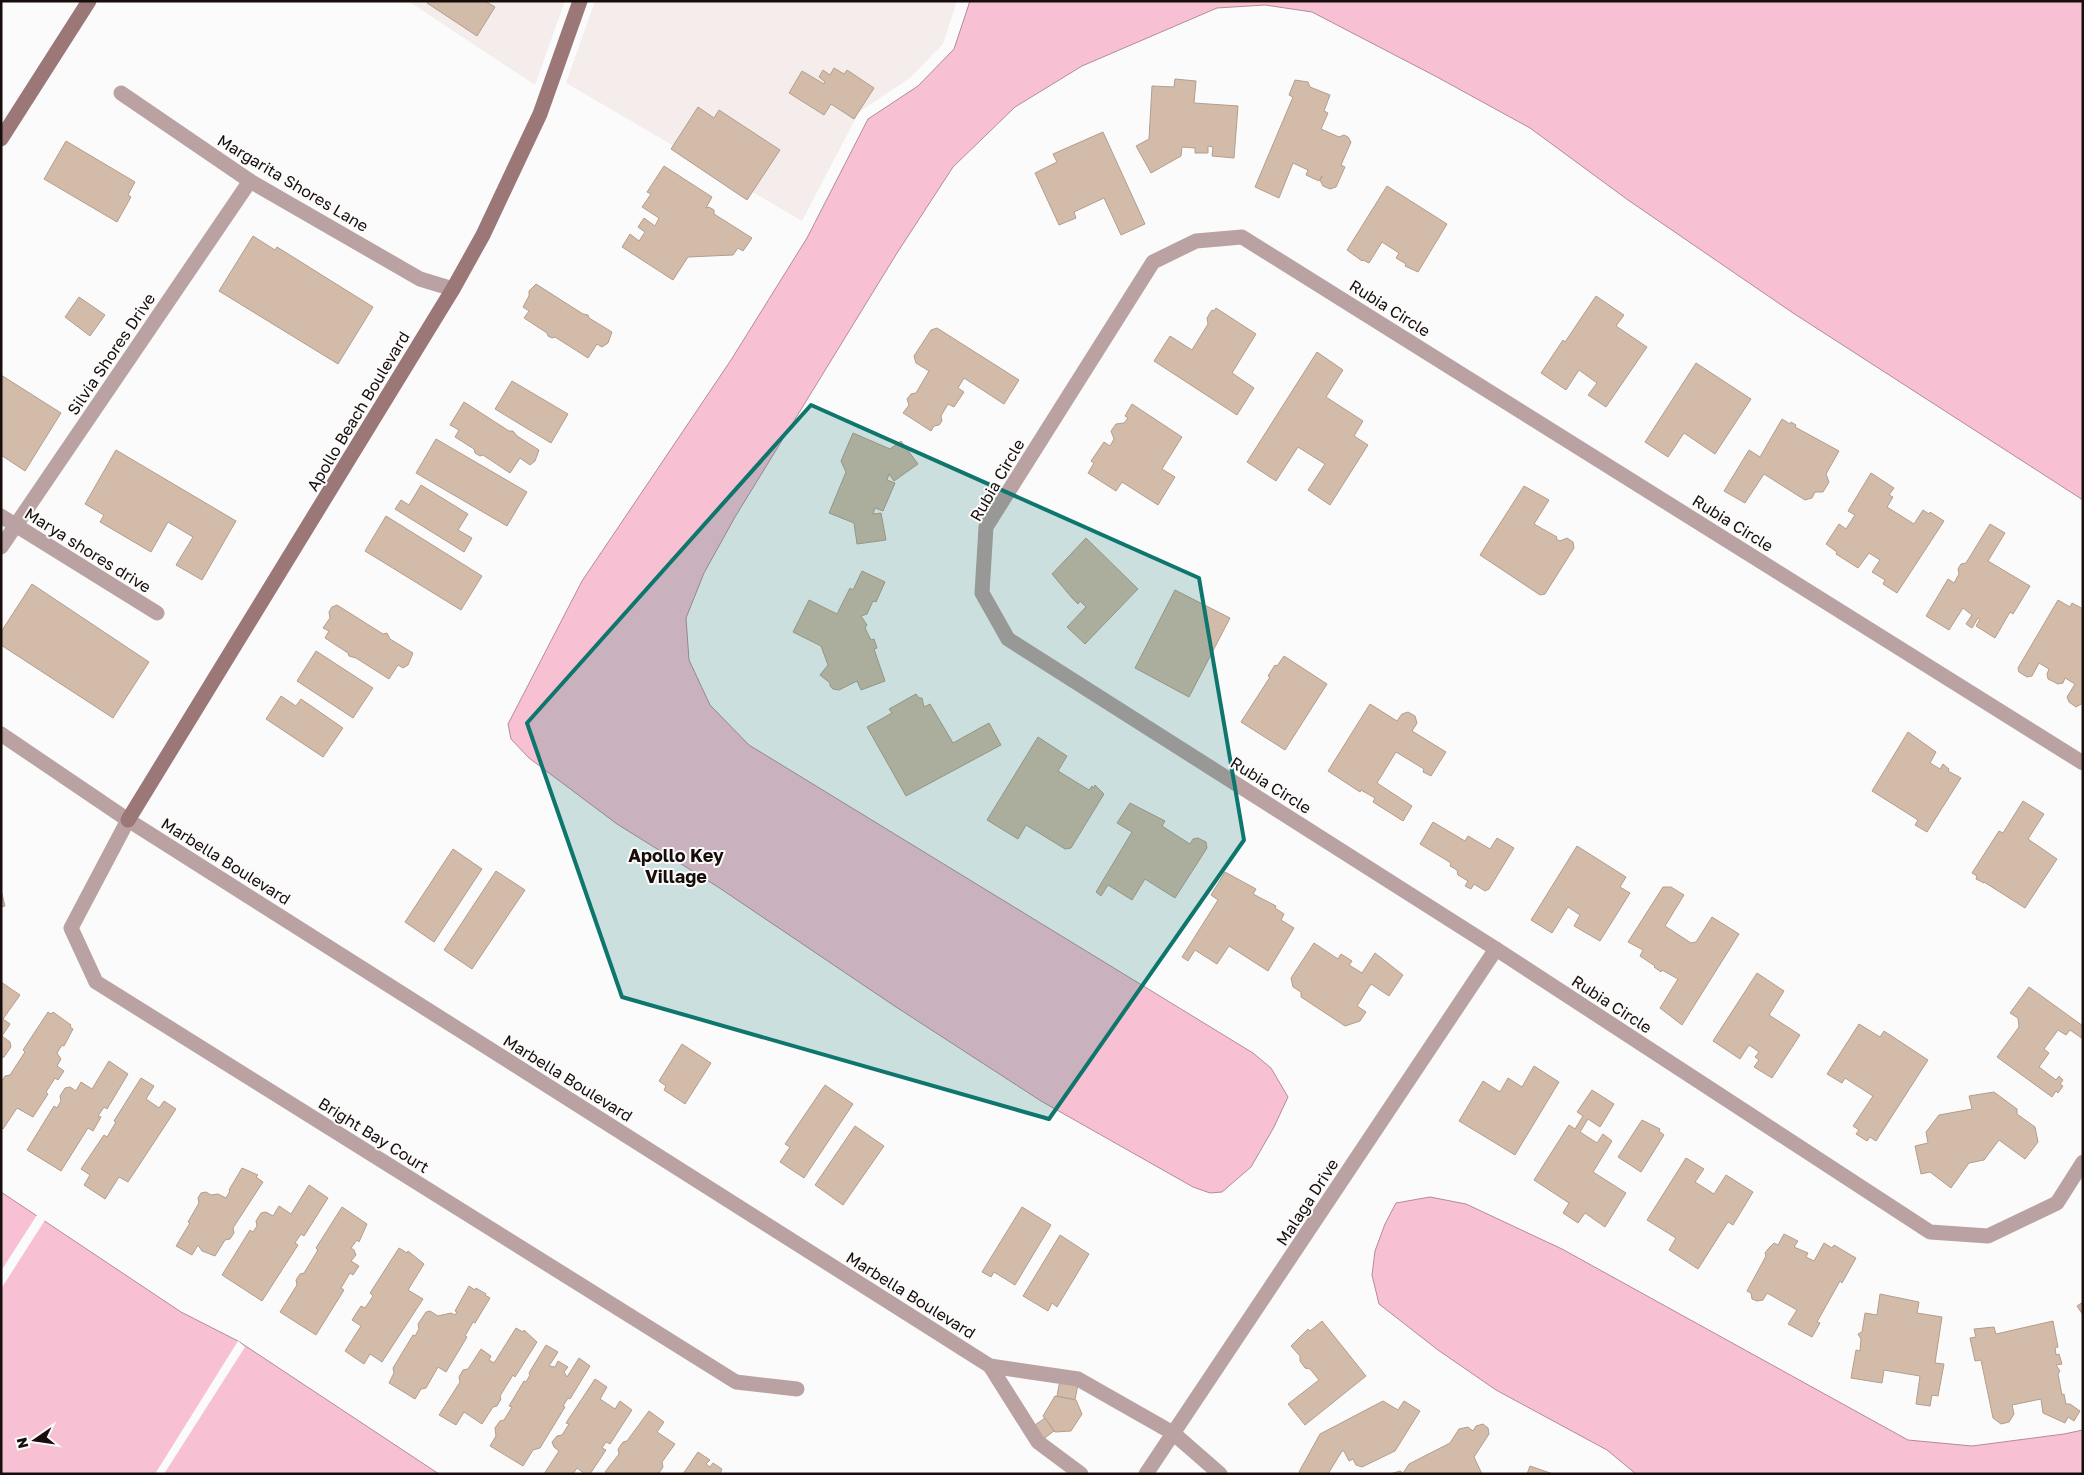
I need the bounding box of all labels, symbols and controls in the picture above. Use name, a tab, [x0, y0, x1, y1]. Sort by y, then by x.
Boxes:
street label: Margarita Shores Lane	[214, 130, 372, 236]
street label: Rubia Circle	[1346, 275, 1434, 341]
street label: Silvia Shores Drive	[63, 289, 159, 419]
street label: Apollo Beach Boulevard	[302, 327, 414, 495]
street label: Rubia Circle	[965, 435, 1029, 525]
street label: Rubia Circle	[1689, 490, 1777, 556]
street label: Marya shores drive	[21, 503, 155, 597]
street label: Rubia Circle	[1227, 752, 1315, 818]
street label: Marbella Boulevard	[158, 813, 294, 909]
district label: Apollo Key Village	[628, 844, 724, 887]
street label: Rubia Circle	[1568, 971, 1656, 1037]
street label: Marbella Boulevard	[500, 1030, 636, 1126]
street label: Bright Bay Court	[315, 1093, 433, 1177]
street label: Malaga Drive	[1272, 1155, 1342, 1249]
street label: Marbella Boulevard	[843, 1247, 979, 1343]
north arrow	[10, 1415, 60, 1465]
text: N	[12, 1436, 31, 1450]

